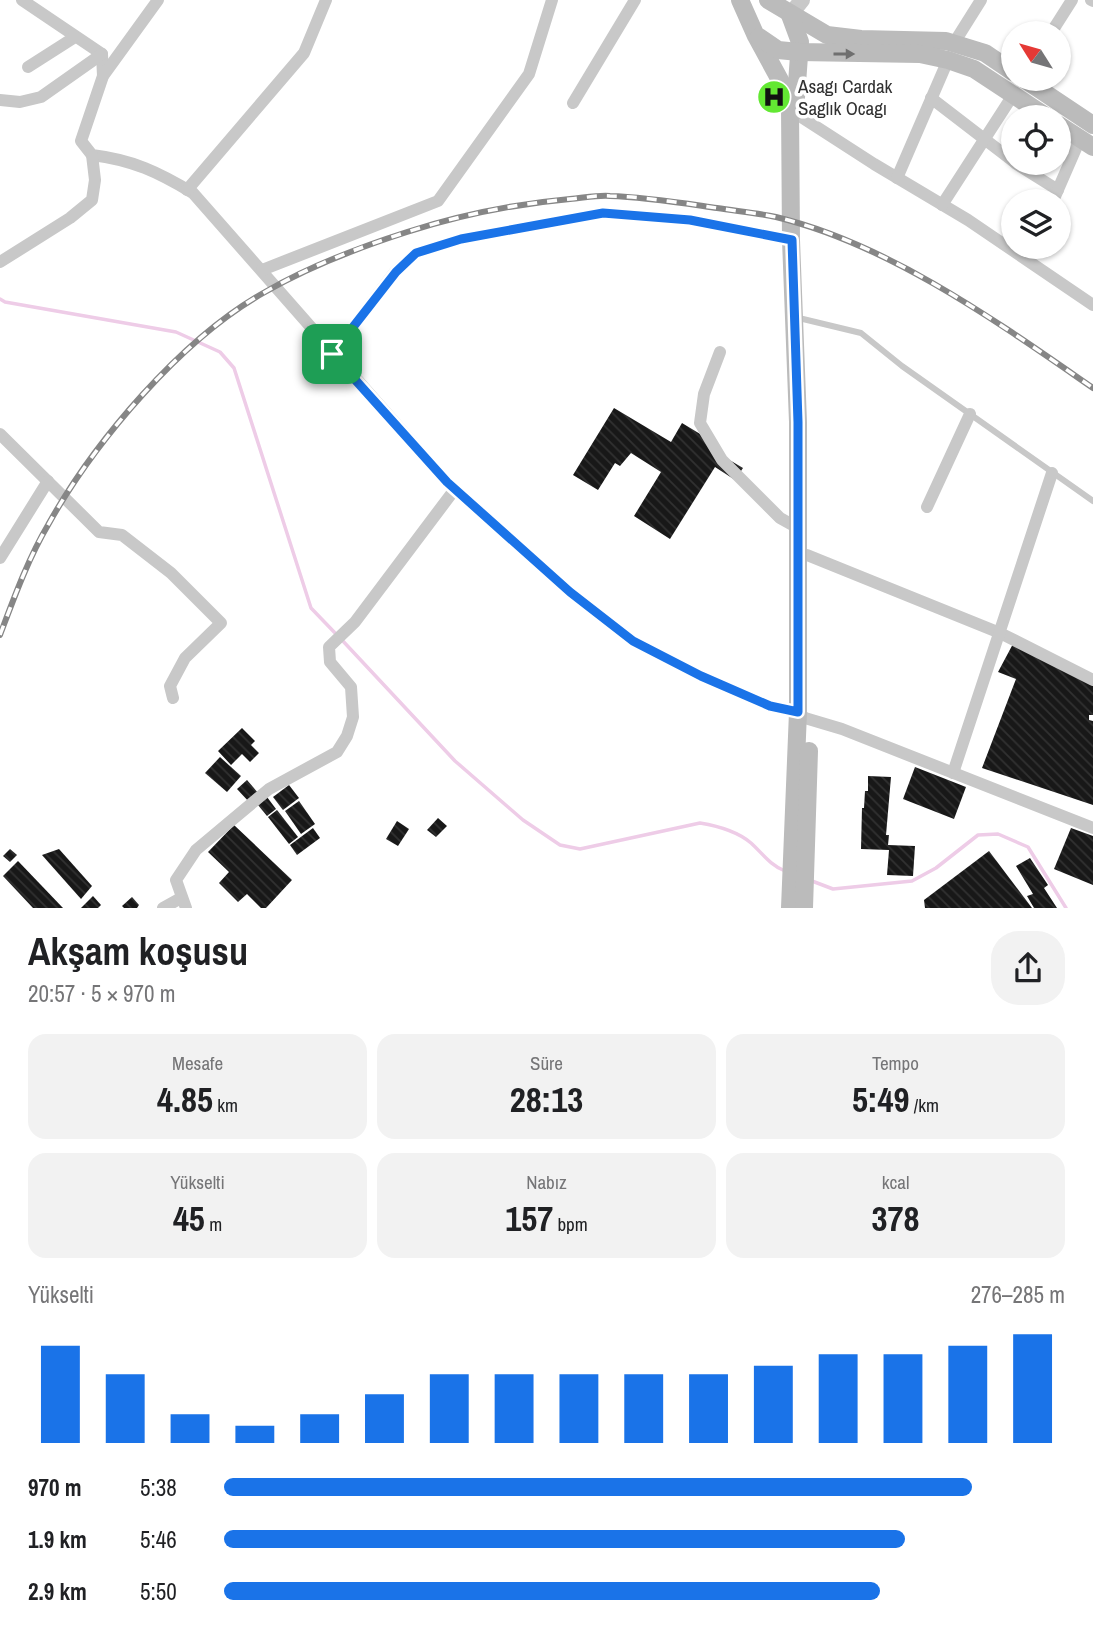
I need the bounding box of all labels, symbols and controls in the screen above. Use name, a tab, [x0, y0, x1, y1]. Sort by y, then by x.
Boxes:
north arrow	[1001, 21, 1071, 91]
map controls	[1001, 21, 1071, 259]
one-way arrow	[833, 48, 855, 60]
place label: Asagı Cardak Saglık Ocagı	[797, 73, 893, 121]
hospital icon: Asagı Cardak Saglık Ocagı	[755, 78, 793, 116]
button: locate	[1001, 105, 1071, 175]
button: layers	[1001, 189, 1071, 259]
pin	[302, 324, 362, 384]
icon: arrive	[313, 335, 351, 373]
text: Akşam koşusu	[28, 926, 248, 977]
button: share	[991, 931, 1065, 1005]
text: 20:57 · 5 × 970 m	[28, 978, 175, 1009]
text: Mesafe	[172, 1050, 223, 1076]
text: Süre	[530, 1050, 563, 1076]
text: Tempo	[872, 1050, 919, 1076]
text: 4.85	[157, 1076, 213, 1123]
text: 28:13	[510, 1076, 583, 1123]
text: 5:49	[852, 1076, 910, 1123]
text: km	[213, 1092, 238, 1118]
text: /km	[910, 1092, 939, 1118]
text: Yükselti	[170, 1169, 225, 1195]
text: Nabız	[526, 1169, 567, 1195]
text: kcal	[882, 1169, 909, 1195]
text: 45	[173, 1195, 205, 1242]
text: 157	[505, 1195, 553, 1242]
text: 378	[872, 1195, 919, 1242]
text: m	[205, 1211, 222, 1237]
text: bpm	[553, 1211, 588, 1237]
text: Yükselti	[28, 1279, 94, 1310]
text: 276–285 m	[971, 1279, 1065, 1310]
text: 970 m	[28, 1472, 81, 1503]
text: 5:38	[140, 1472, 177, 1503]
text: 1.9 km	[28, 1524, 87, 1555]
text: 5:46	[140, 1524, 177, 1555]
text: 2.9 km	[28, 1576, 87, 1607]
text: 5:50	[140, 1576, 177, 1607]

